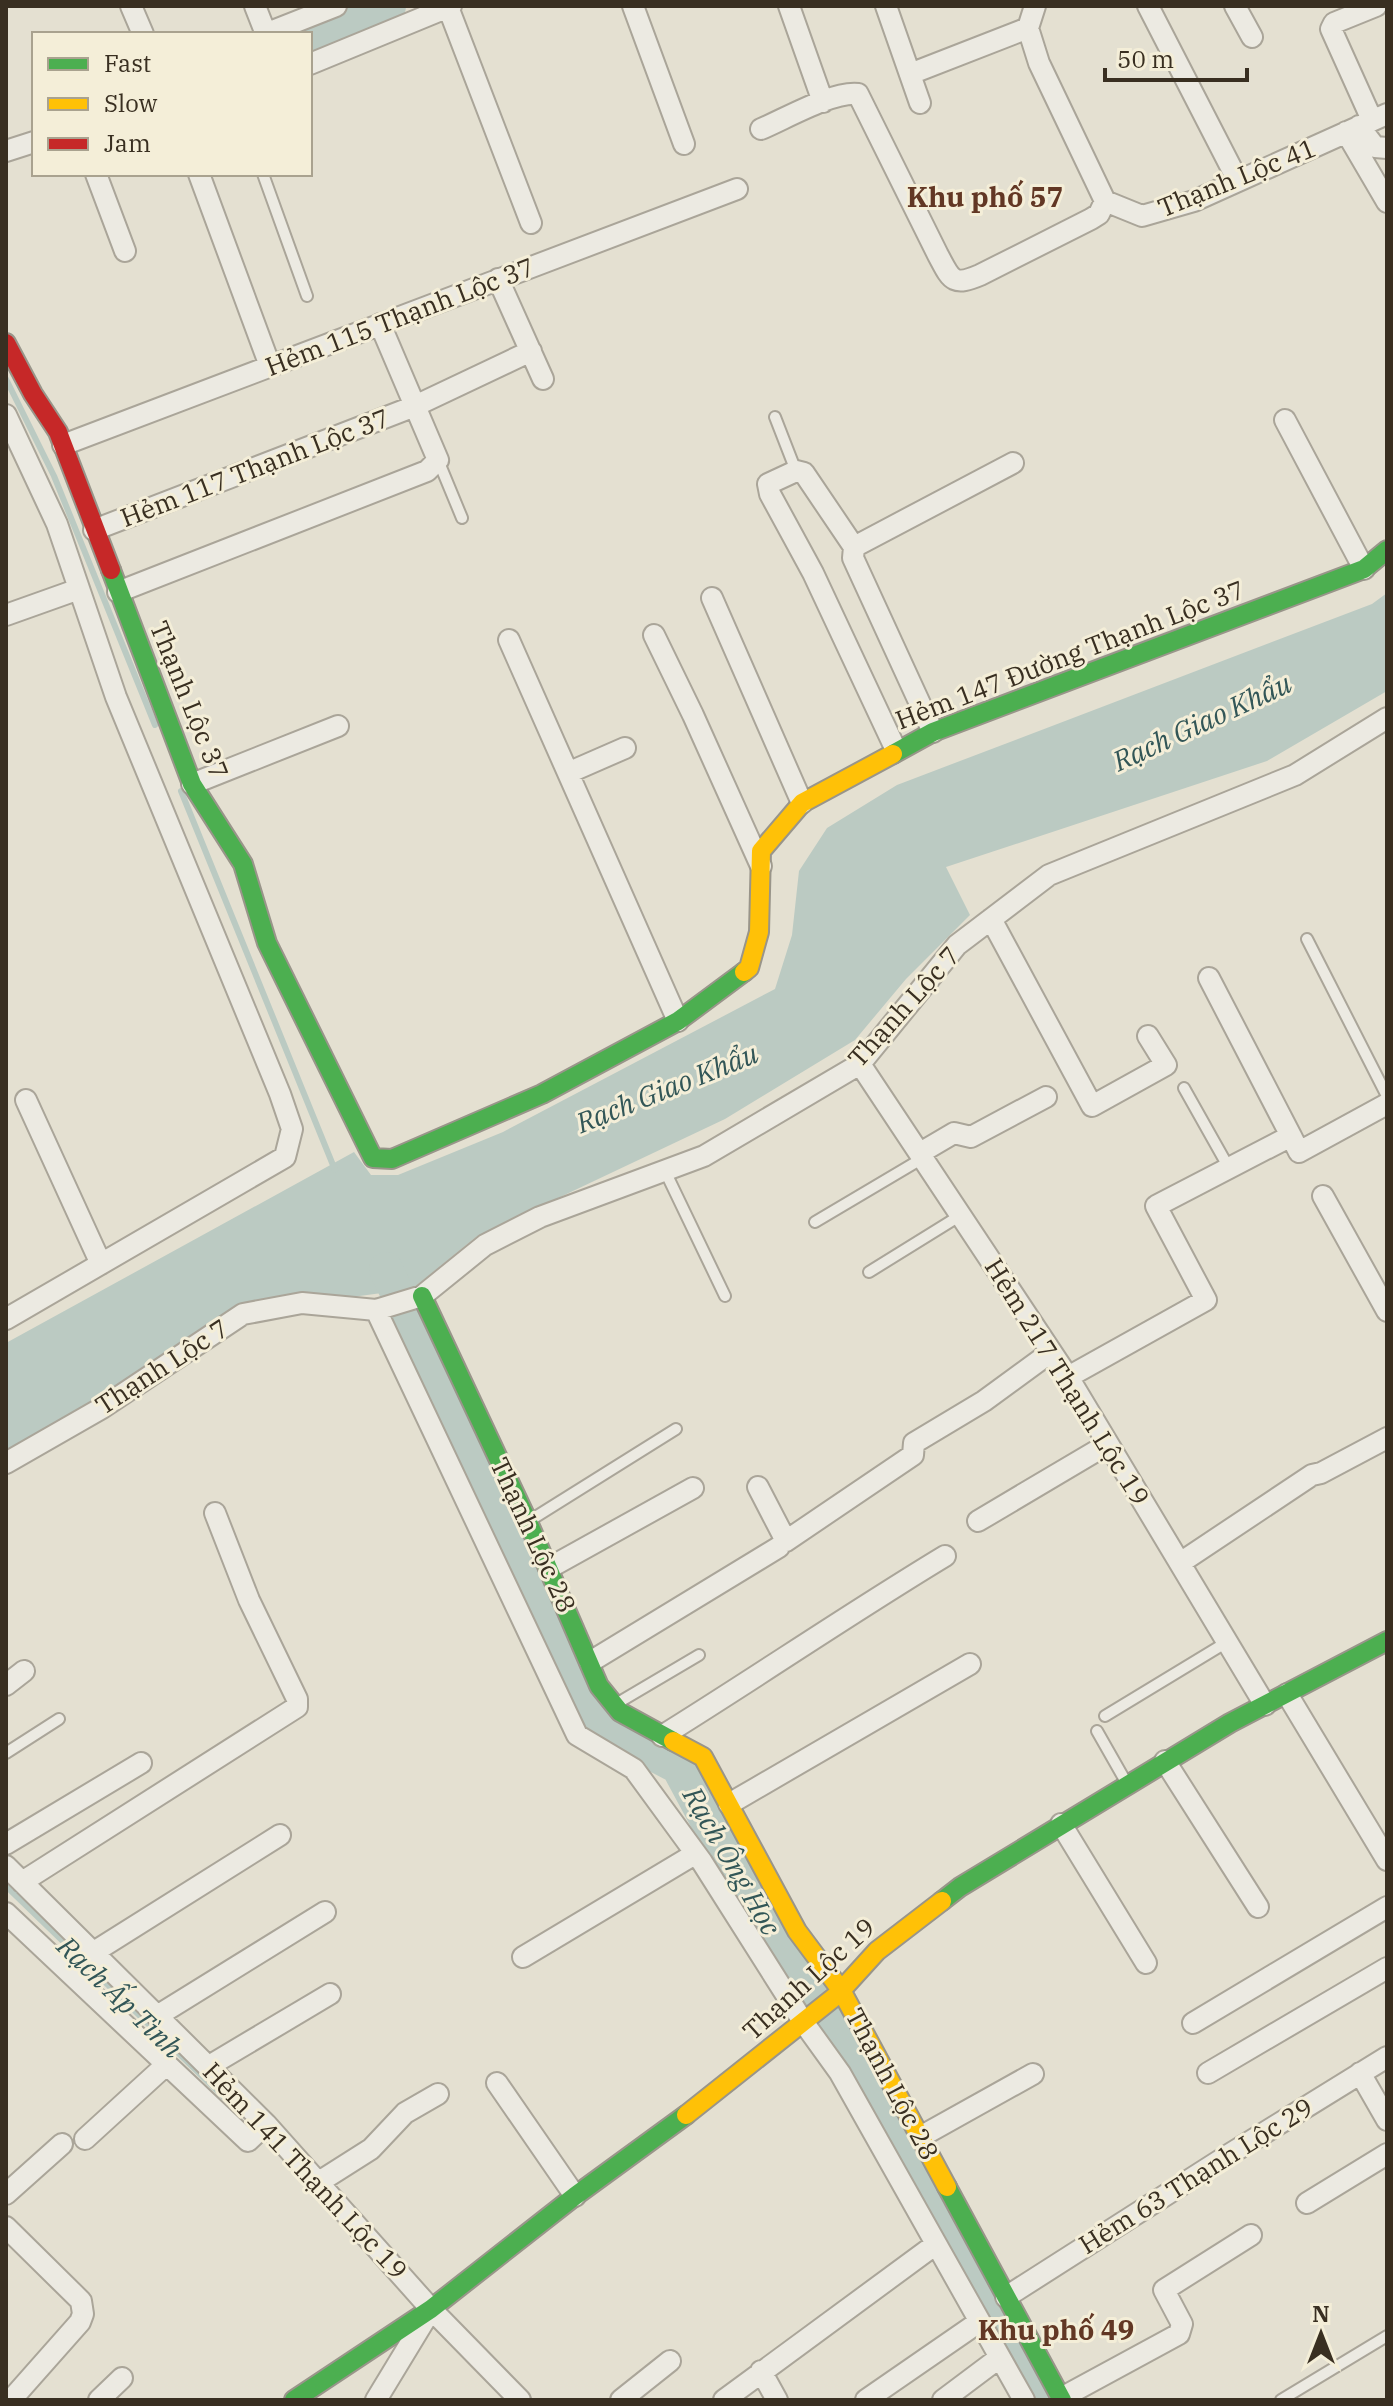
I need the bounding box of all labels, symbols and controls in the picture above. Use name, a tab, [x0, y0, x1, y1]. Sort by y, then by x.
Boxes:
legend	[32, 32, 312, 176]
scale bar	[1105, 32, 1247, 82]
text: 50 m	[1117, 43, 1174, 75]
text: Fast	[104, 47, 151, 79]
text: Slow	[104, 87, 158, 119]
text: Jam	[104, 127, 151, 159]
street label: Thạnh Lộc 41	[1153, 130, 1321, 224]
district label: Khu phố 57	[907, 178, 1063, 215]
street label: Hẻm 115 Thạnh Lộc 37	[260, 249, 539, 383]
street label: Hẻm 117 Thạnh Lộc 37	[115, 400, 394, 534]
street label: Hẻm 147 Đường Thạnh Lộc 37	[890, 572, 1249, 736]
street label: Thạnh Lộc 37	[143, 616, 237, 784]
water label: Rạch Giao Khẩu	[1106, 664, 1297, 780]
street label: Thạnh Lộc 7	[840, 939, 967, 1074]
water label: Rạch Giao Khẩu	[570, 1034, 763, 1141]
street label: Hẻm 217 Thạnh Lộc 19	[978, 1251, 1158, 1511]
street label: Thạnh Lộc 7	[89, 1311, 234, 1422]
street label: Thạnh Lộc 28	[483, 1452, 585, 1618]
water label: Rạch Ông Học	[675, 1779, 790, 1942]
street label: Thạnh Lộc 19	[735, 1910, 882, 2047]
water label: Rạch Ấp Tình	[49, 1926, 192, 2066]
street label: Thạnh Lộc 28	[839, 2002, 947, 2165]
street label: Hẻm 141 Thạnh Lộc 19	[196, 2054, 415, 2286]
street label: Hẻm 63 Thạnh Lộc 29	[1072, 2089, 1319, 2261]
north arrow	[1281, 2294, 1361, 2374]
text: N	[1312, 2299, 1330, 2328]
district label: Khu phố 49	[978, 2311, 1134, 2348]

